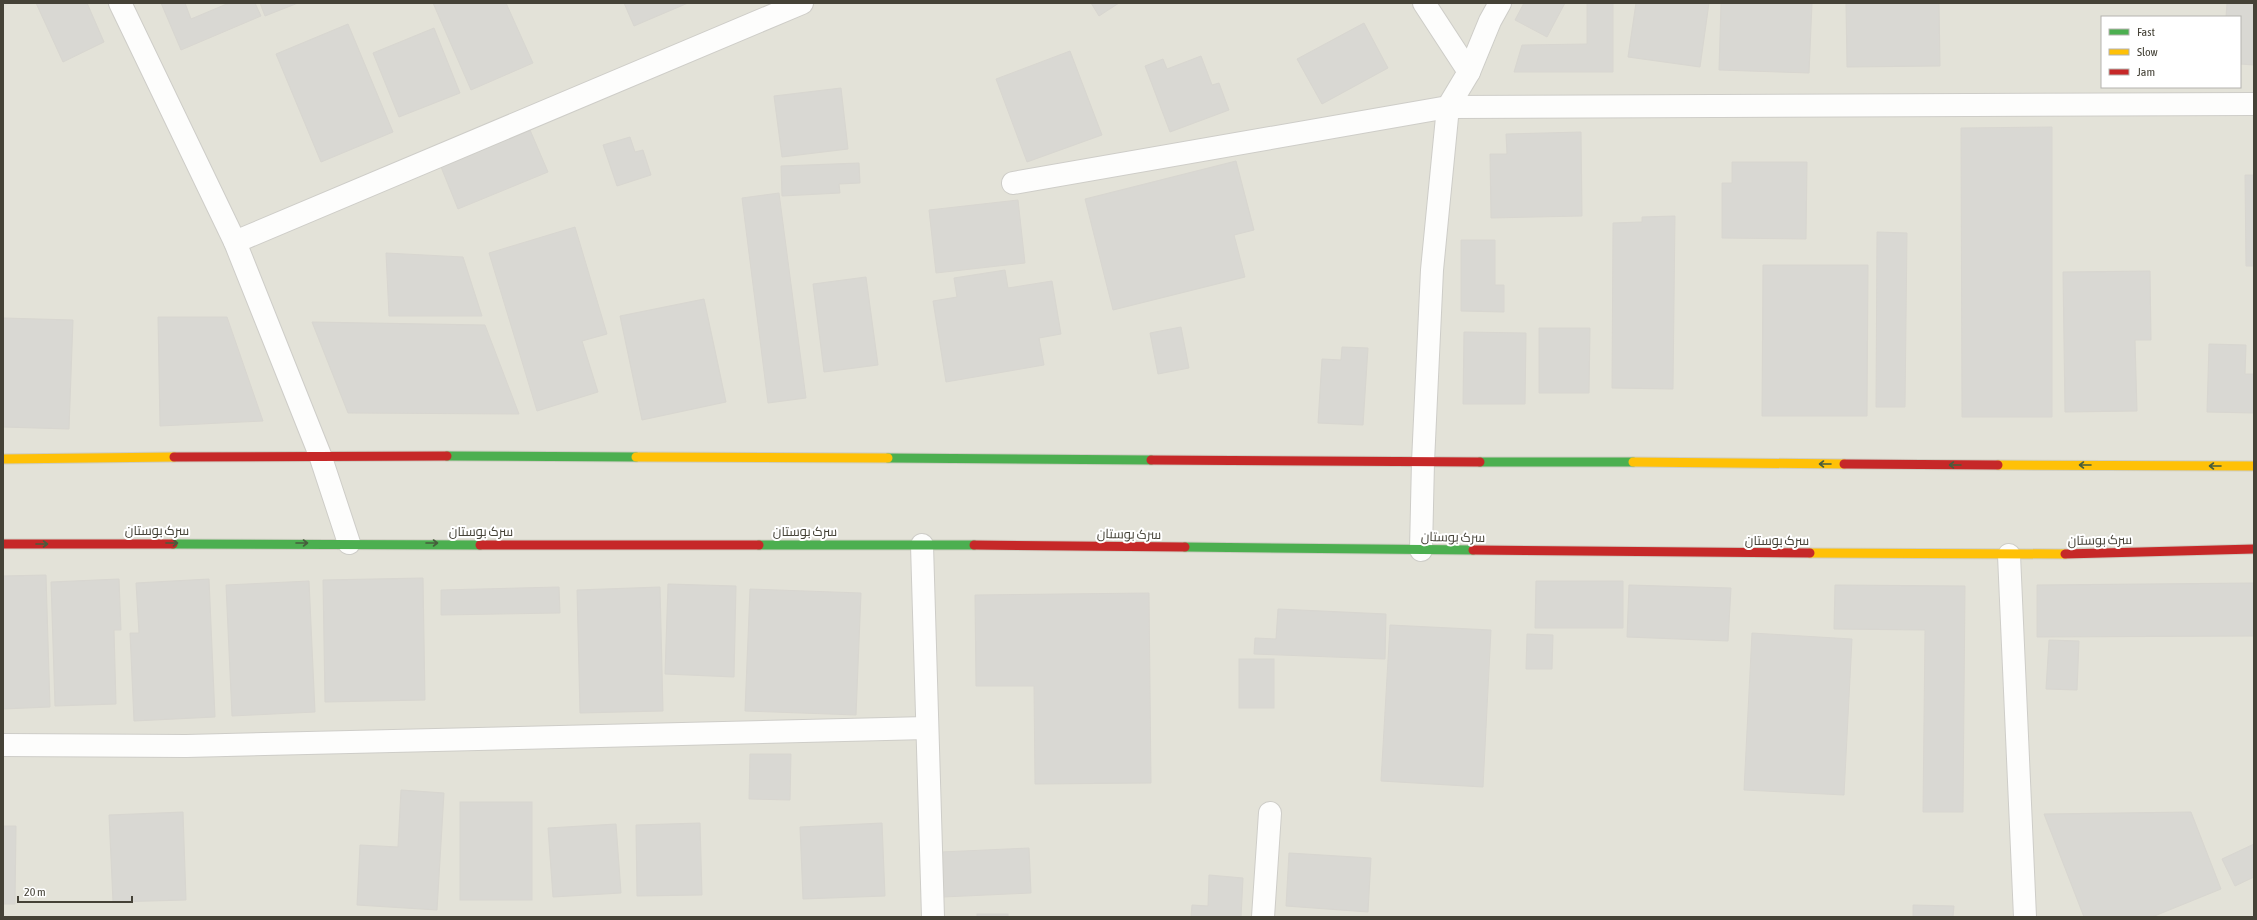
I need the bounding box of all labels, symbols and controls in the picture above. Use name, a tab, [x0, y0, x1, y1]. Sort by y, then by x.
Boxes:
legend	[2101, 16, 2241, 88]
text: Fast	[2137, 25, 2155, 39]
text: Slow	[2137, 45, 2158, 59]
text: Jam	[2137, 65, 2155, 79]
one-way arrow	[1819, 460, 1832, 468]
one-way arrow	[1949, 461, 1962, 469]
one-way arrow	[2079, 461, 2092, 469]
one-way arrow	[2209, 462, 2222, 470]
street label: سرک بوستان	[125, 523, 189, 538]
street label: سرک بوستان	[449, 524, 513, 539]
street label: سرک بوستان	[773, 524, 837, 539]
street label: سرک بوستان	[1097, 526, 1161, 542]
street label: سرک بوستان	[1421, 529, 1485, 545]
street label: سرک بوستان	[2068, 532, 2132, 548]
street label: سرک بوستان	[1745, 533, 1809, 548]
one-way arrow	[165, 539, 178, 547]
one-way arrow	[295, 539, 308, 547]
one-way arrow	[425, 539, 438, 547]
one-way arrow	[35, 540, 48, 548]
scale bar	[18, 878, 132, 904]
text: 20 m	[24, 885, 46, 899]

